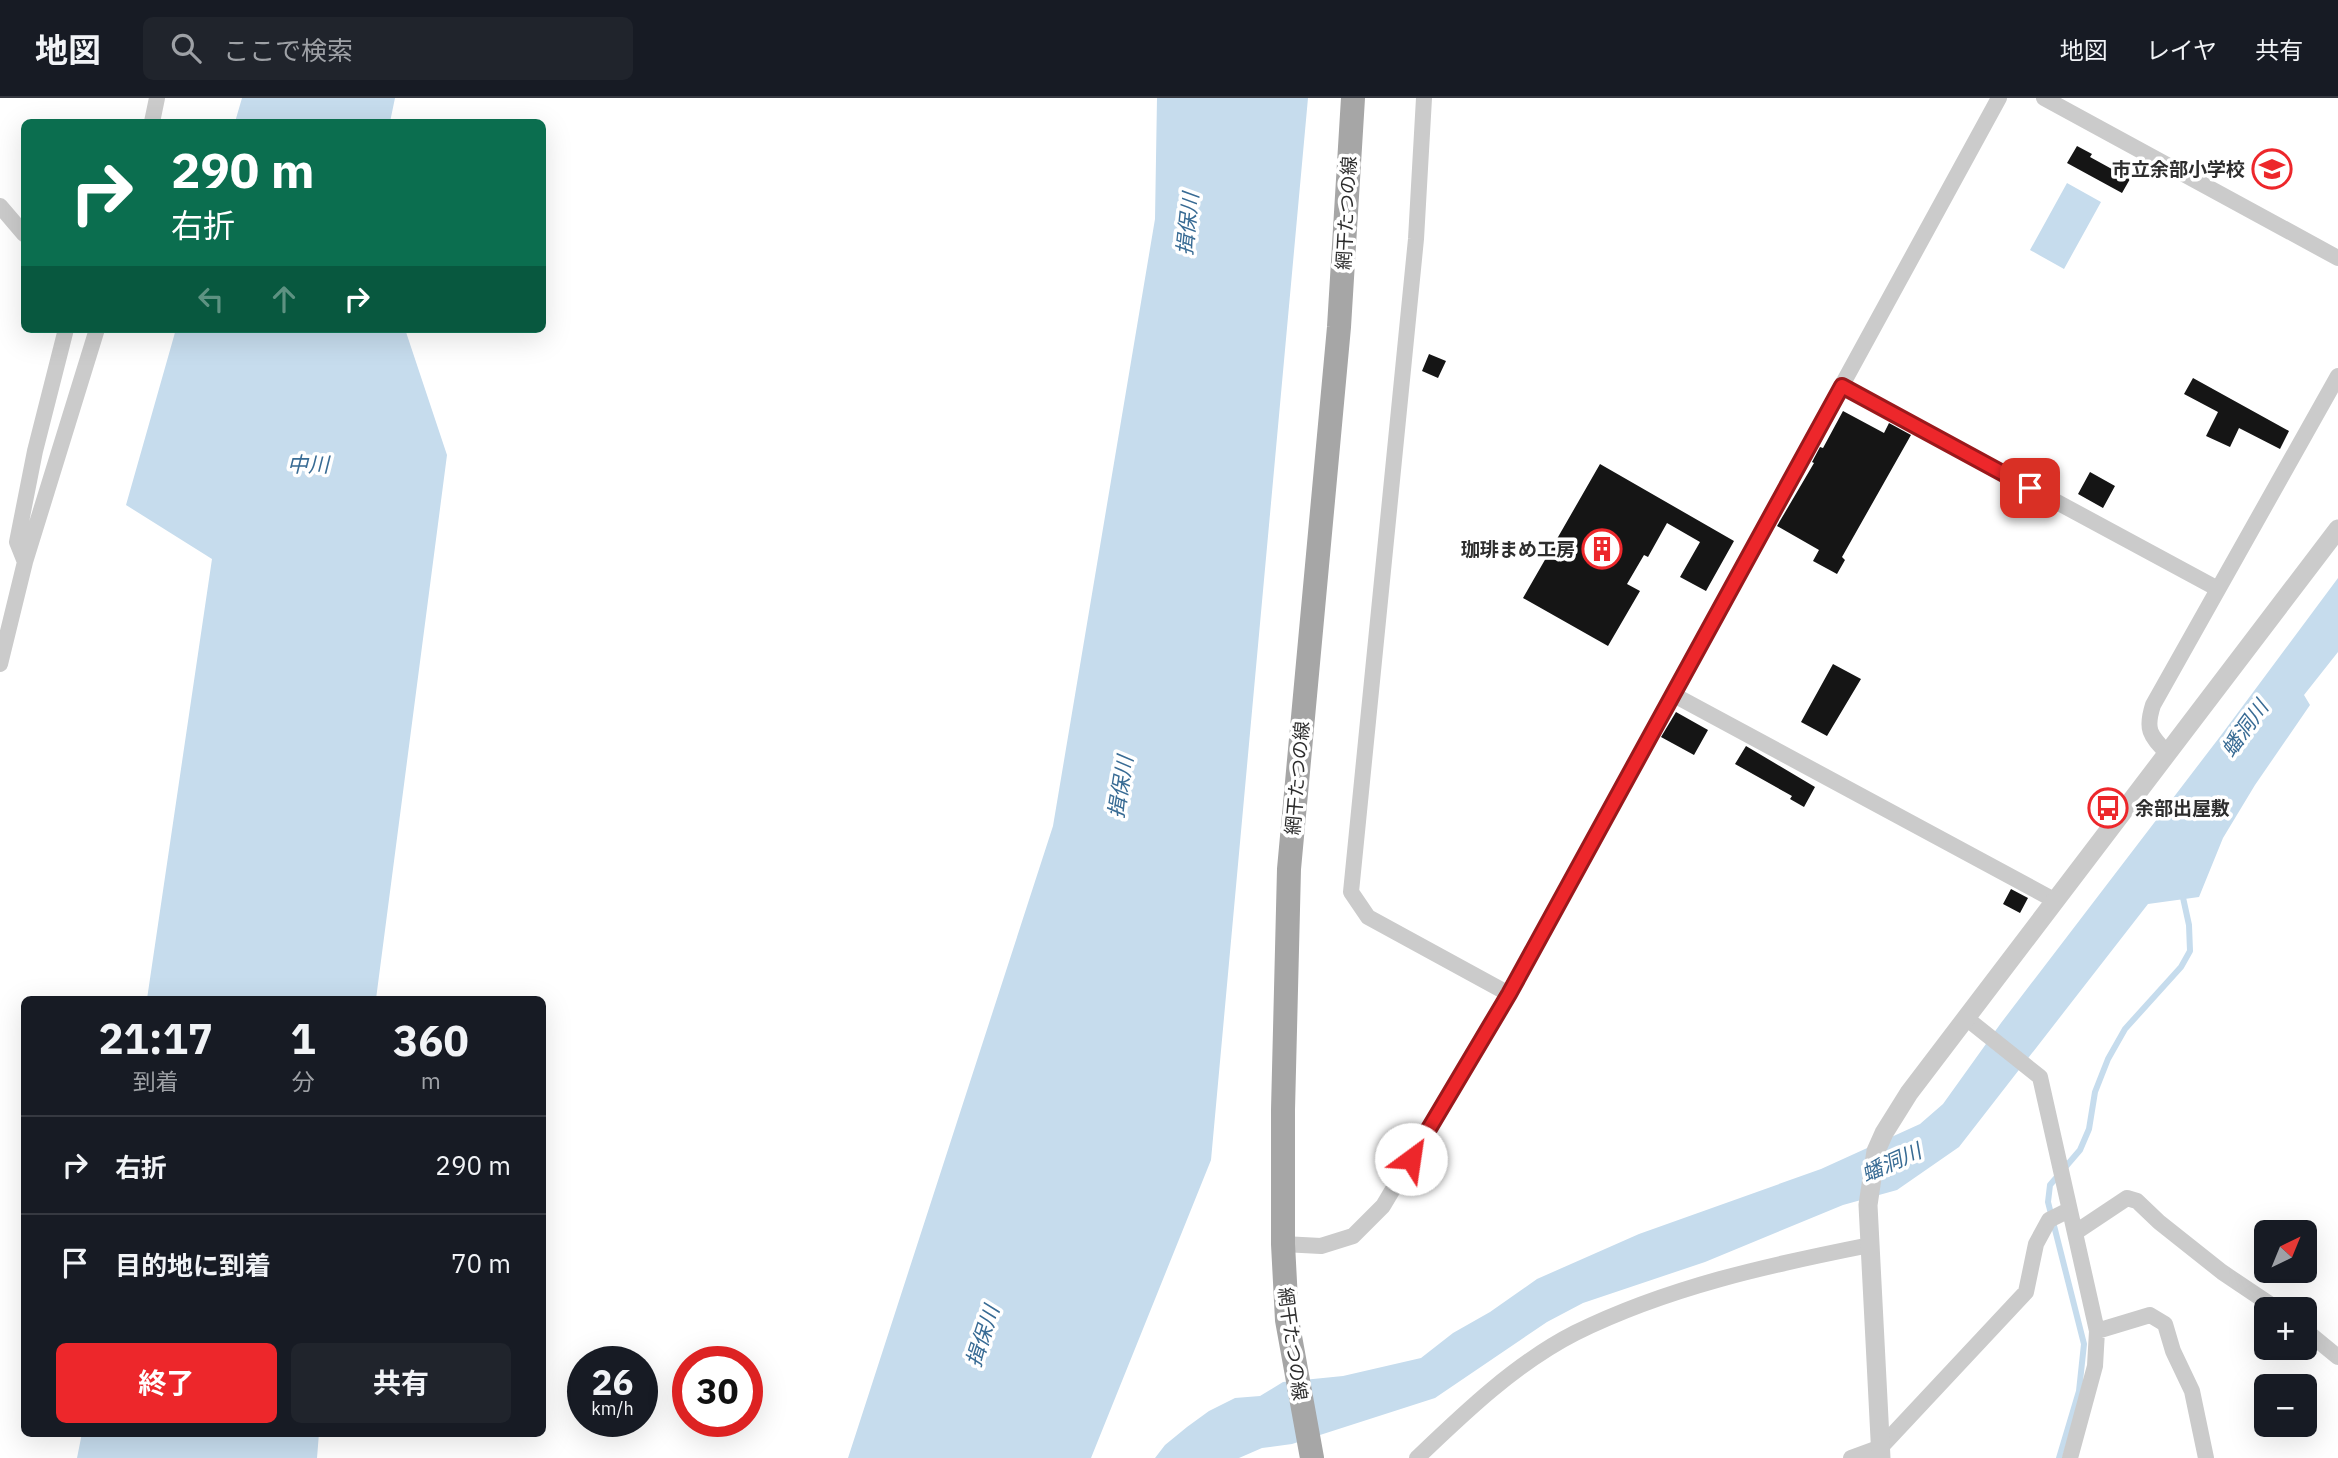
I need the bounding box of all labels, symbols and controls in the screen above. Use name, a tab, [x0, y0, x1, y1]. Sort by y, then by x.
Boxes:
search box	[143, 17, 633, 80]
text: 地図	[35, 28, 101, 71]
icon: search	[167, 29, 205, 67]
text: ここで検索	[223, 33, 353, 67]
text: 地図	[2060, 34, 2108, 66]
text: レイヤ	[2146, 34, 2217, 66]
text: 共有	[2255, 34, 2303, 66]
text: 290 m	[171, 138, 315, 201]
icon: right	[56, 147, 147, 238]
school or university icon: 市立余部小学校	[2251, 148, 2293, 190]
street label: 網干たつの線	[1331, 155, 1361, 271]
place label: 市立余部小学校	[2112, 157, 2245, 181]
water label: 揖保川	[1170, 189, 1204, 257]
text: 右折	[171, 204, 235, 246]
icon: left	[192, 280, 230, 318]
icon: ahead	[265, 280, 303, 318]
icon: right	[338, 280, 376, 318]
water label: 中川	[287, 450, 331, 478]
pin	[2000, 458, 2060, 518]
icon: arrive	[2011, 469, 2049, 507]
building icon: 珈琲まめ工房	[1581, 528, 1623, 570]
place label: 珈琲まめ工房	[1461, 537, 1575, 561]
water label: 蟠洞川	[2214, 693, 2275, 762]
street label: 網干たつの線	[1280, 720, 1314, 836]
water label: 揖保川	[1101, 752, 1139, 820]
bus stop icon: 余部出屋敷	[2087, 787, 2129, 829]
place label: 余部出屋敷	[2135, 796, 2230, 820]
text: 21:17	[98, 1011, 213, 1066]
text: 1	[290, 1011, 316, 1066]
text: 360	[393, 1013, 469, 1068]
text: m	[421, 1065, 441, 1095]
text: 到着	[133, 1066, 179, 1096]
text: 分	[292, 1066, 315, 1096]
position arrow	[1374, 1122, 1448, 1196]
water label: 蟠洞川	[1857, 1136, 1927, 1188]
icon: right	[56, 1146, 94, 1184]
text: 290 m	[435, 1148, 511, 1182]
text: 右折	[115, 1150, 167, 1184]
north arrow	[2254, 1220, 2317, 1283]
map controls	[2254, 1220, 2317, 1437]
icon: arrive	[56, 1244, 94, 1282]
text: 70 m	[451, 1246, 511, 1280]
text: 目的地に到着	[115, 1248, 271, 1282]
street label: 網干たつの線	[1273, 1286, 1313, 1402]
button: +	[2254, 1297, 2317, 1360]
water label: 揖保川	[959, 1300, 1006, 1370]
button: 終了	[56, 1343, 277, 1423]
button: 共有	[291, 1343, 511, 1423]
speed limit sign: 30	[672, 1346, 763, 1437]
text: 26	[591, 1359, 634, 1405]
button: −	[2254, 1374, 2317, 1437]
text: km/h	[591, 1397, 634, 1420]

